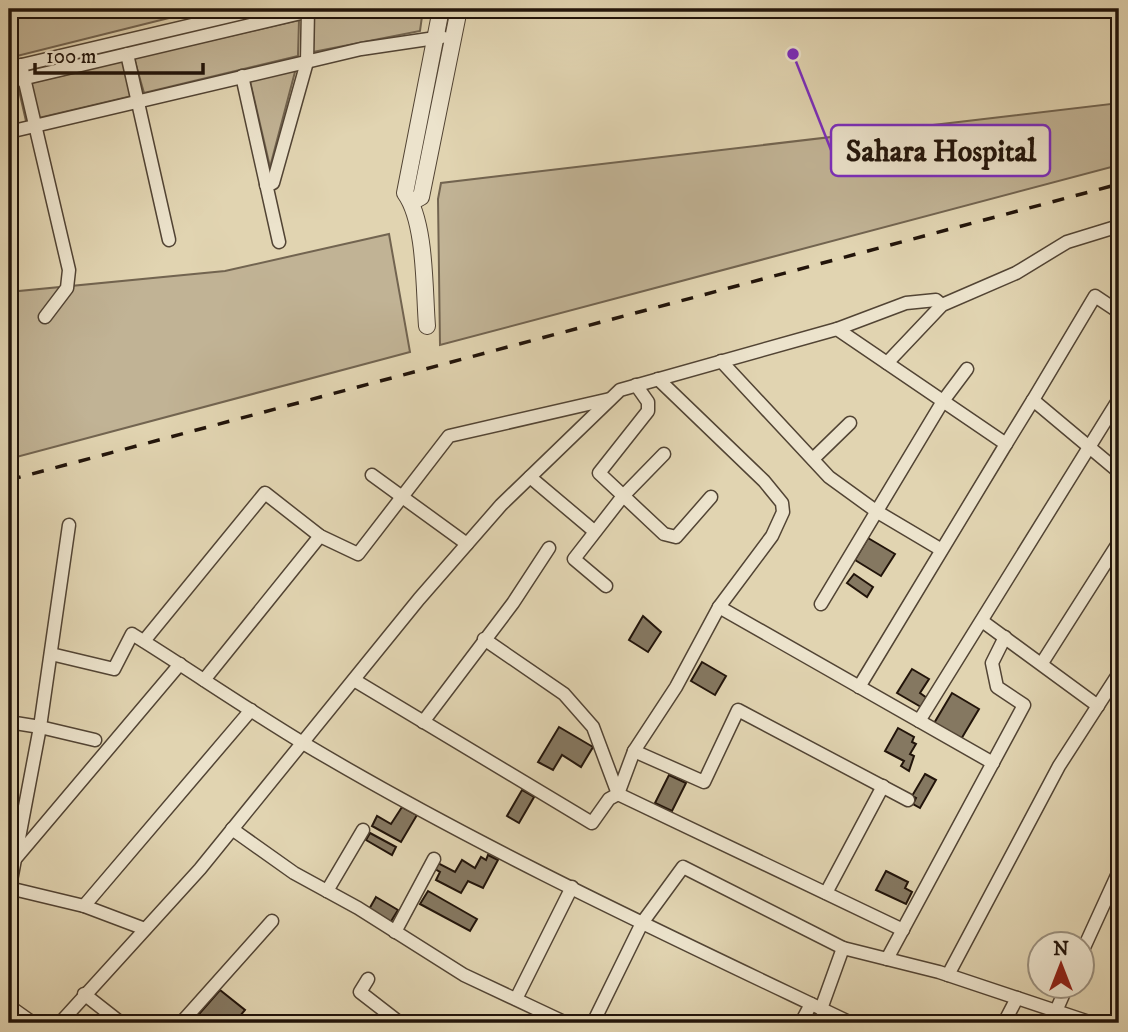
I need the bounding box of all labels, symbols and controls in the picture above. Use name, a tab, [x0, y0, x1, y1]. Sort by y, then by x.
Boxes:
scale bar	[35, 32, 203, 76]
text: 100 m	[46, 44, 97, 70]
callout: Sahara Hospital	[831, 125, 1050, 176]
text: Sahara Hospital	[846, 134, 1037, 171]
north arrow	[1026, 930, 1096, 1000]
text: N	[1053, 938, 1069, 961]

